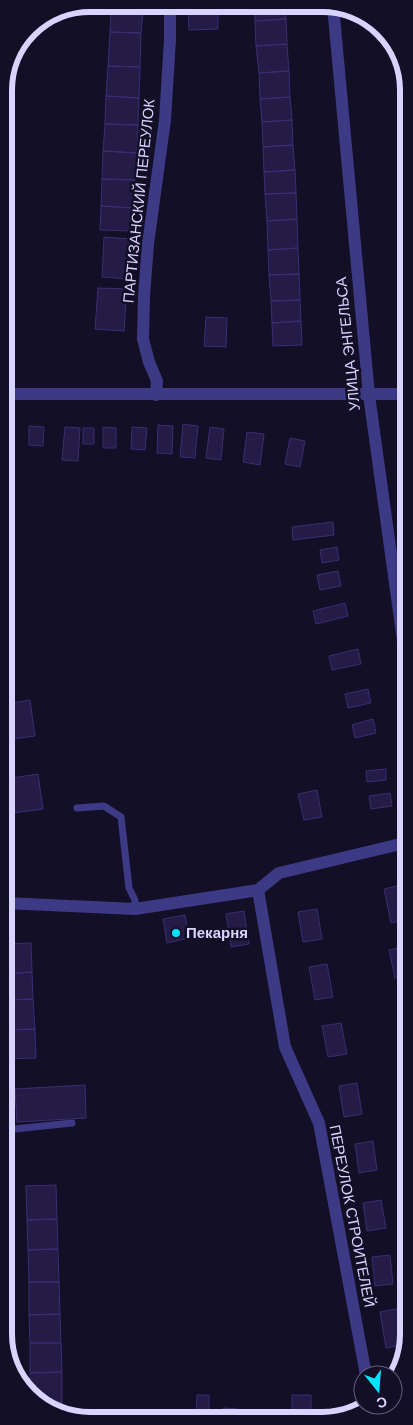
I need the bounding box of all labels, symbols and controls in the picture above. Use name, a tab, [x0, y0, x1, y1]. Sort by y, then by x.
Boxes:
street label: ПАРТИЗАНСКИЙ ПЕРЕУЛОК	[118, 98, 160, 304]
street label: УЛИЦА ЭНГЕЛЬСА	[331, 276, 365, 412]
place label: Пекарня	[186, 923, 248, 943]
marker: Пекарня	[170, 927, 182, 939]
street label: ПЕРЕУЛОК СТРОИТЕЛЕЙ	[324, 1123, 380, 1309]
north arrow	[353, 1365, 403, 1415]
text: С	[374, 1392, 389, 1413]

